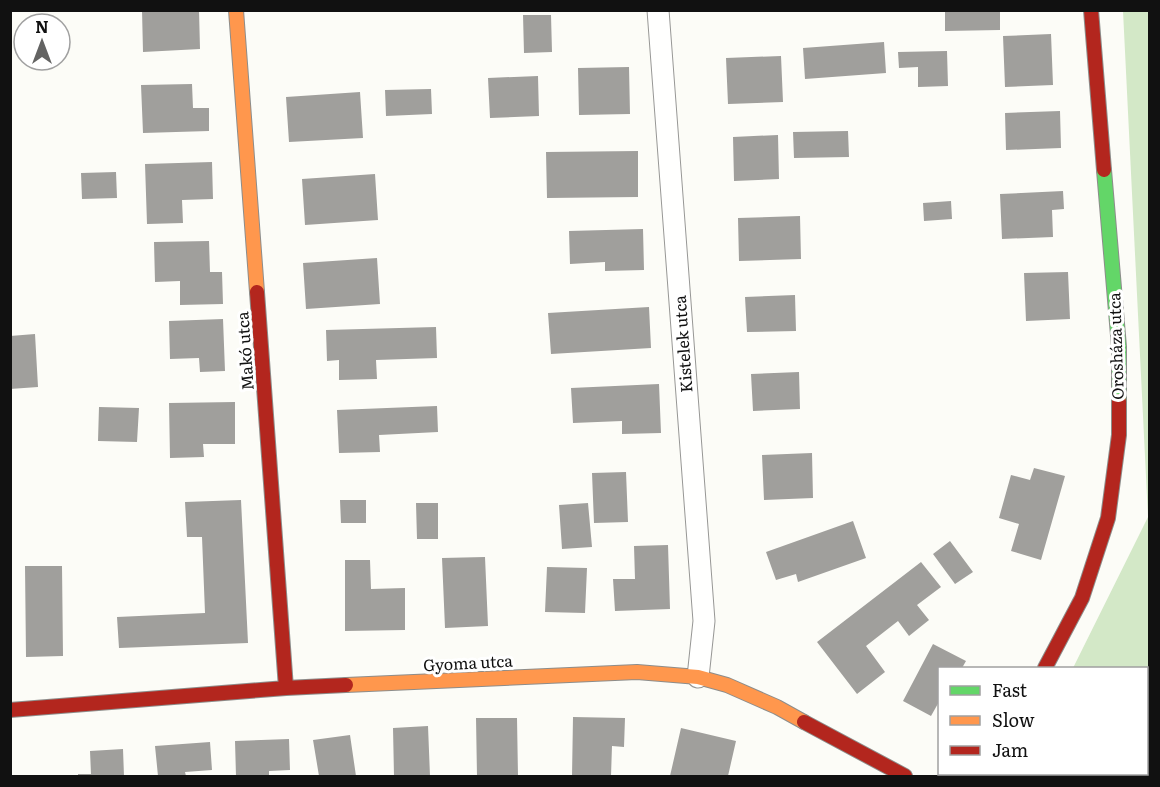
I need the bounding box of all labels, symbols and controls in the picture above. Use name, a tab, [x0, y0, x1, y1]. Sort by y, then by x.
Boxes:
north arrow	[12, 12, 72, 72]
text: N	[35, 14, 49, 38]
street label: Orosháza utca	[1101, 292, 1129, 400]
street label: Kistelek utca	[667, 294, 697, 394]
street label: Makó utca	[229, 310, 259, 391]
street label: Gyoma utca	[422, 648, 514, 676]
legend	[938, 667, 1148, 775]
text: Fast	[992, 676, 1028, 703]
text: Slow	[992, 706, 1035, 733]
text: Jam	[992, 736, 1028, 763]

